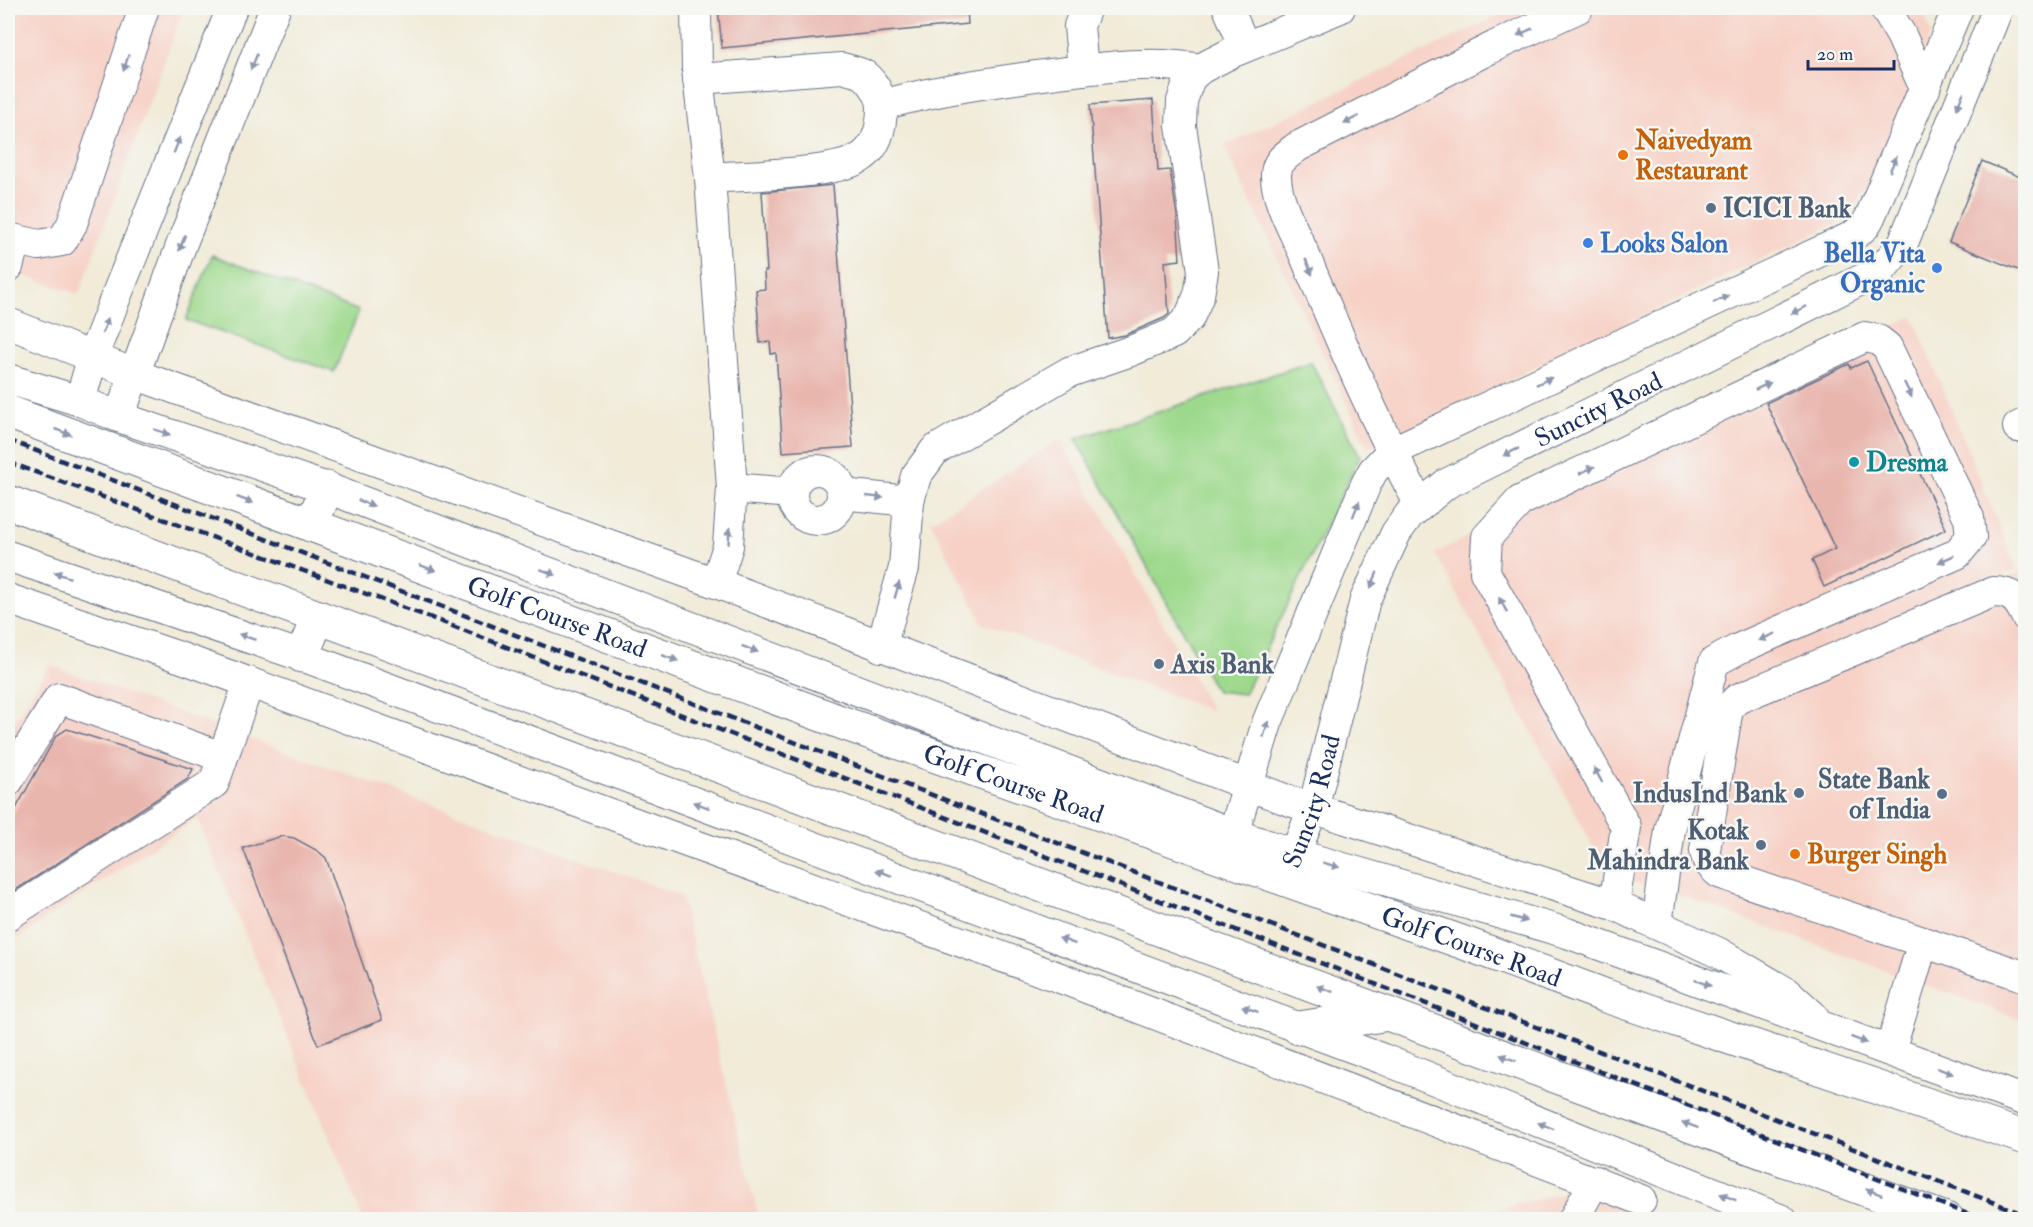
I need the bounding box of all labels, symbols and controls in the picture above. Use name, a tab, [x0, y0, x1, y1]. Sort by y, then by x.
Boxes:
one-way arrow	[1517, 28, 1534, 37]
scale bar	[1808, 33, 1894, 71]
text: 20 m	[1817, 43, 1853, 66]
one-way arrow	[248, 53, 258, 71]
one-way arrow	[120, 54, 130, 72]
one-way arrow	[1955, 92, 1965, 110]
one-way arrow	[1342, 115, 1359, 125]
place label: Naivedyam Restaurant	[1634, 125, 1753, 187]
one-way arrow	[173, 136, 182, 154]
marker: Naivedyam Restaurant	[1616, 148, 1630, 162]
one-way arrow	[1888, 154, 1898, 172]
place label: ICICI Bank	[1723, 193, 1852, 225]
marker: ICICI Bank	[1704, 201, 1718, 215]
place label: Looks Salon	[1600, 228, 1729, 260]
one-way arrow	[176, 234, 186, 252]
marker: Looks Salon	[1581, 236, 1595, 250]
place label: Bella Vita Organic	[1823, 238, 1926, 301]
one-way arrow	[1304, 258, 1314, 276]
marker: Bella Vita Organic	[1930, 261, 1944, 275]
one-way arrow	[1712, 294, 1729, 303]
one-way arrow	[1791, 305, 1808, 315]
one-way arrow	[101, 317, 110, 335]
street label: Suncity Road	[1529, 365, 1668, 455]
one-way arrow	[1535, 376, 1552, 385]
one-way arrow	[1903, 381, 1912, 398]
one-way arrow	[1754, 382, 1771, 391]
one-way arrow	[153, 427, 171, 437]
one-way arrow	[54, 428, 72, 438]
one-way arrow	[1503, 447, 1520, 457]
place label: Dresma	[1866, 447, 1949, 479]
marker: Dresma	[1847, 455, 1861, 469]
one-way arrow	[1578, 465, 1595, 474]
one-way arrow	[866, 492, 885, 502]
one-way arrow	[237, 495, 255, 505]
one-way arrow	[357, 498, 375, 508]
one-way arrow	[1352, 500, 1361, 518]
one-way arrow	[724, 527, 734, 546]
one-way arrow	[1937, 554, 1954, 563]
one-way arrow	[419, 564, 437, 574]
one-way arrow	[539, 568, 557, 577]
one-way arrow	[53, 569, 71, 579]
street label: Golf Course Road	[463, 569, 651, 666]
one-way arrow	[1369, 571, 1379, 589]
one-way arrow	[893, 581, 903, 600]
one-way arrow	[1498, 596, 1508, 613]
one-way arrow	[238, 632, 256, 642]
one-way arrow	[1759, 632, 1776, 641]
one-way arrow	[741, 645, 759, 654]
place label: Axis Bank	[1170, 649, 1274, 681]
one-way arrow	[661, 654, 679, 664]
marker: Axis Bank	[1152, 657, 1166, 671]
one-way arrow	[1262, 719, 1271, 737]
street label: Suncity Road	[1276, 731, 1348, 873]
street label: Golf Course Road	[919, 738, 1108, 831]
place label: State Bank of India	[1818, 764, 1931, 826]
one-way arrow	[1593, 766, 1603, 783]
place label: IndusInd Bank	[1633, 778, 1788, 810]
marker: IndusInd Bank	[1792, 786, 1806, 800]
marker: State Bank of India	[1935, 787, 1949, 801]
one-way arrow	[692, 799, 710, 809]
place label: Kotak Mahindra Bank	[1586, 815, 1750, 877]
marker: Kotak Mahindra Bank	[1754, 838, 1768, 852]
place label: Burger Singh	[1807, 839, 1947, 872]
marker: Burger Singh	[1788, 847, 1802, 861]
one-way arrow	[1322, 861, 1340, 870]
one-way arrow	[875, 868, 893, 877]
street label: Golf Course Road	[1377, 900, 1566, 995]
one-way arrow	[1509, 915, 1528, 925]
one-way arrow	[1058, 936, 1076, 945]
one-way arrow	[1694, 979, 1712, 989]
one-way arrow	[1316, 984, 1334, 994]
one-way arrow	[1240, 1004, 1258, 1014]
one-way arrow	[1850, 1035, 1868, 1045]
one-way arrow	[1498, 1052, 1516, 1062]
one-way arrow	[1936, 1066, 1954, 1076]
one-way arrow	[1681, 1120, 1699, 1130]
one-way arrow	[1537, 1121, 1555, 1131]
one-way arrow	[1864, 1187, 1882, 1197]
one-way arrow	[1719, 1192, 1737, 1201]

